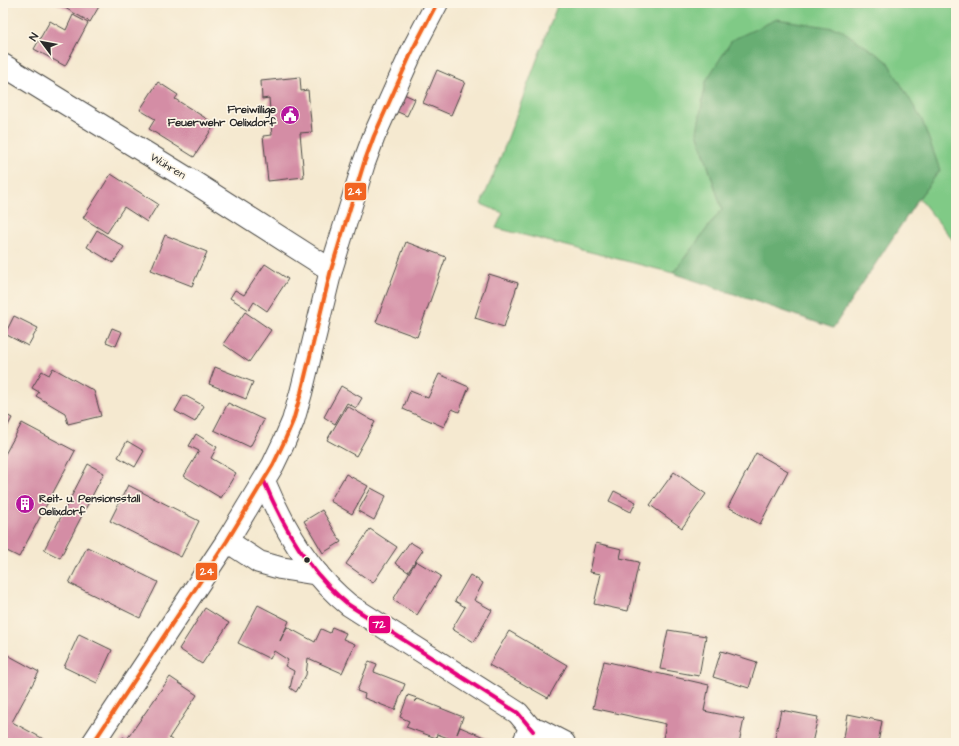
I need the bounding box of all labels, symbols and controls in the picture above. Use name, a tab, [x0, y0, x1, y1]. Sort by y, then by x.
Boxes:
north arrow	[22, 22, 62, 62]
text: N	[26, 30, 42, 44]
place label: Freiwillige Feuerwehr Oelixdorf	[168, 102, 276, 130]
public building icon: Freiwillige Feuerwehr Oelixdorf	[279, 104, 301, 126]
street label: Wühren	[147, 150, 189, 183]
line badge: 24	[344, 182, 367, 201]
text: 24	[347, 184, 362, 199]
place label: Reit- u. Pensionsstall Oelixdorf	[39, 491, 140, 519]
building icon: Reit- u. Pensionsstall Oelixdorf	[14, 493, 36, 515]
unlabelled marker	[302, 555, 312, 565]
line badge: 24	[195, 562, 218, 581]
text: 24	[199, 564, 214, 579]
line badge: 72	[368, 615, 391, 634]
text: 72	[371, 617, 386, 632]

